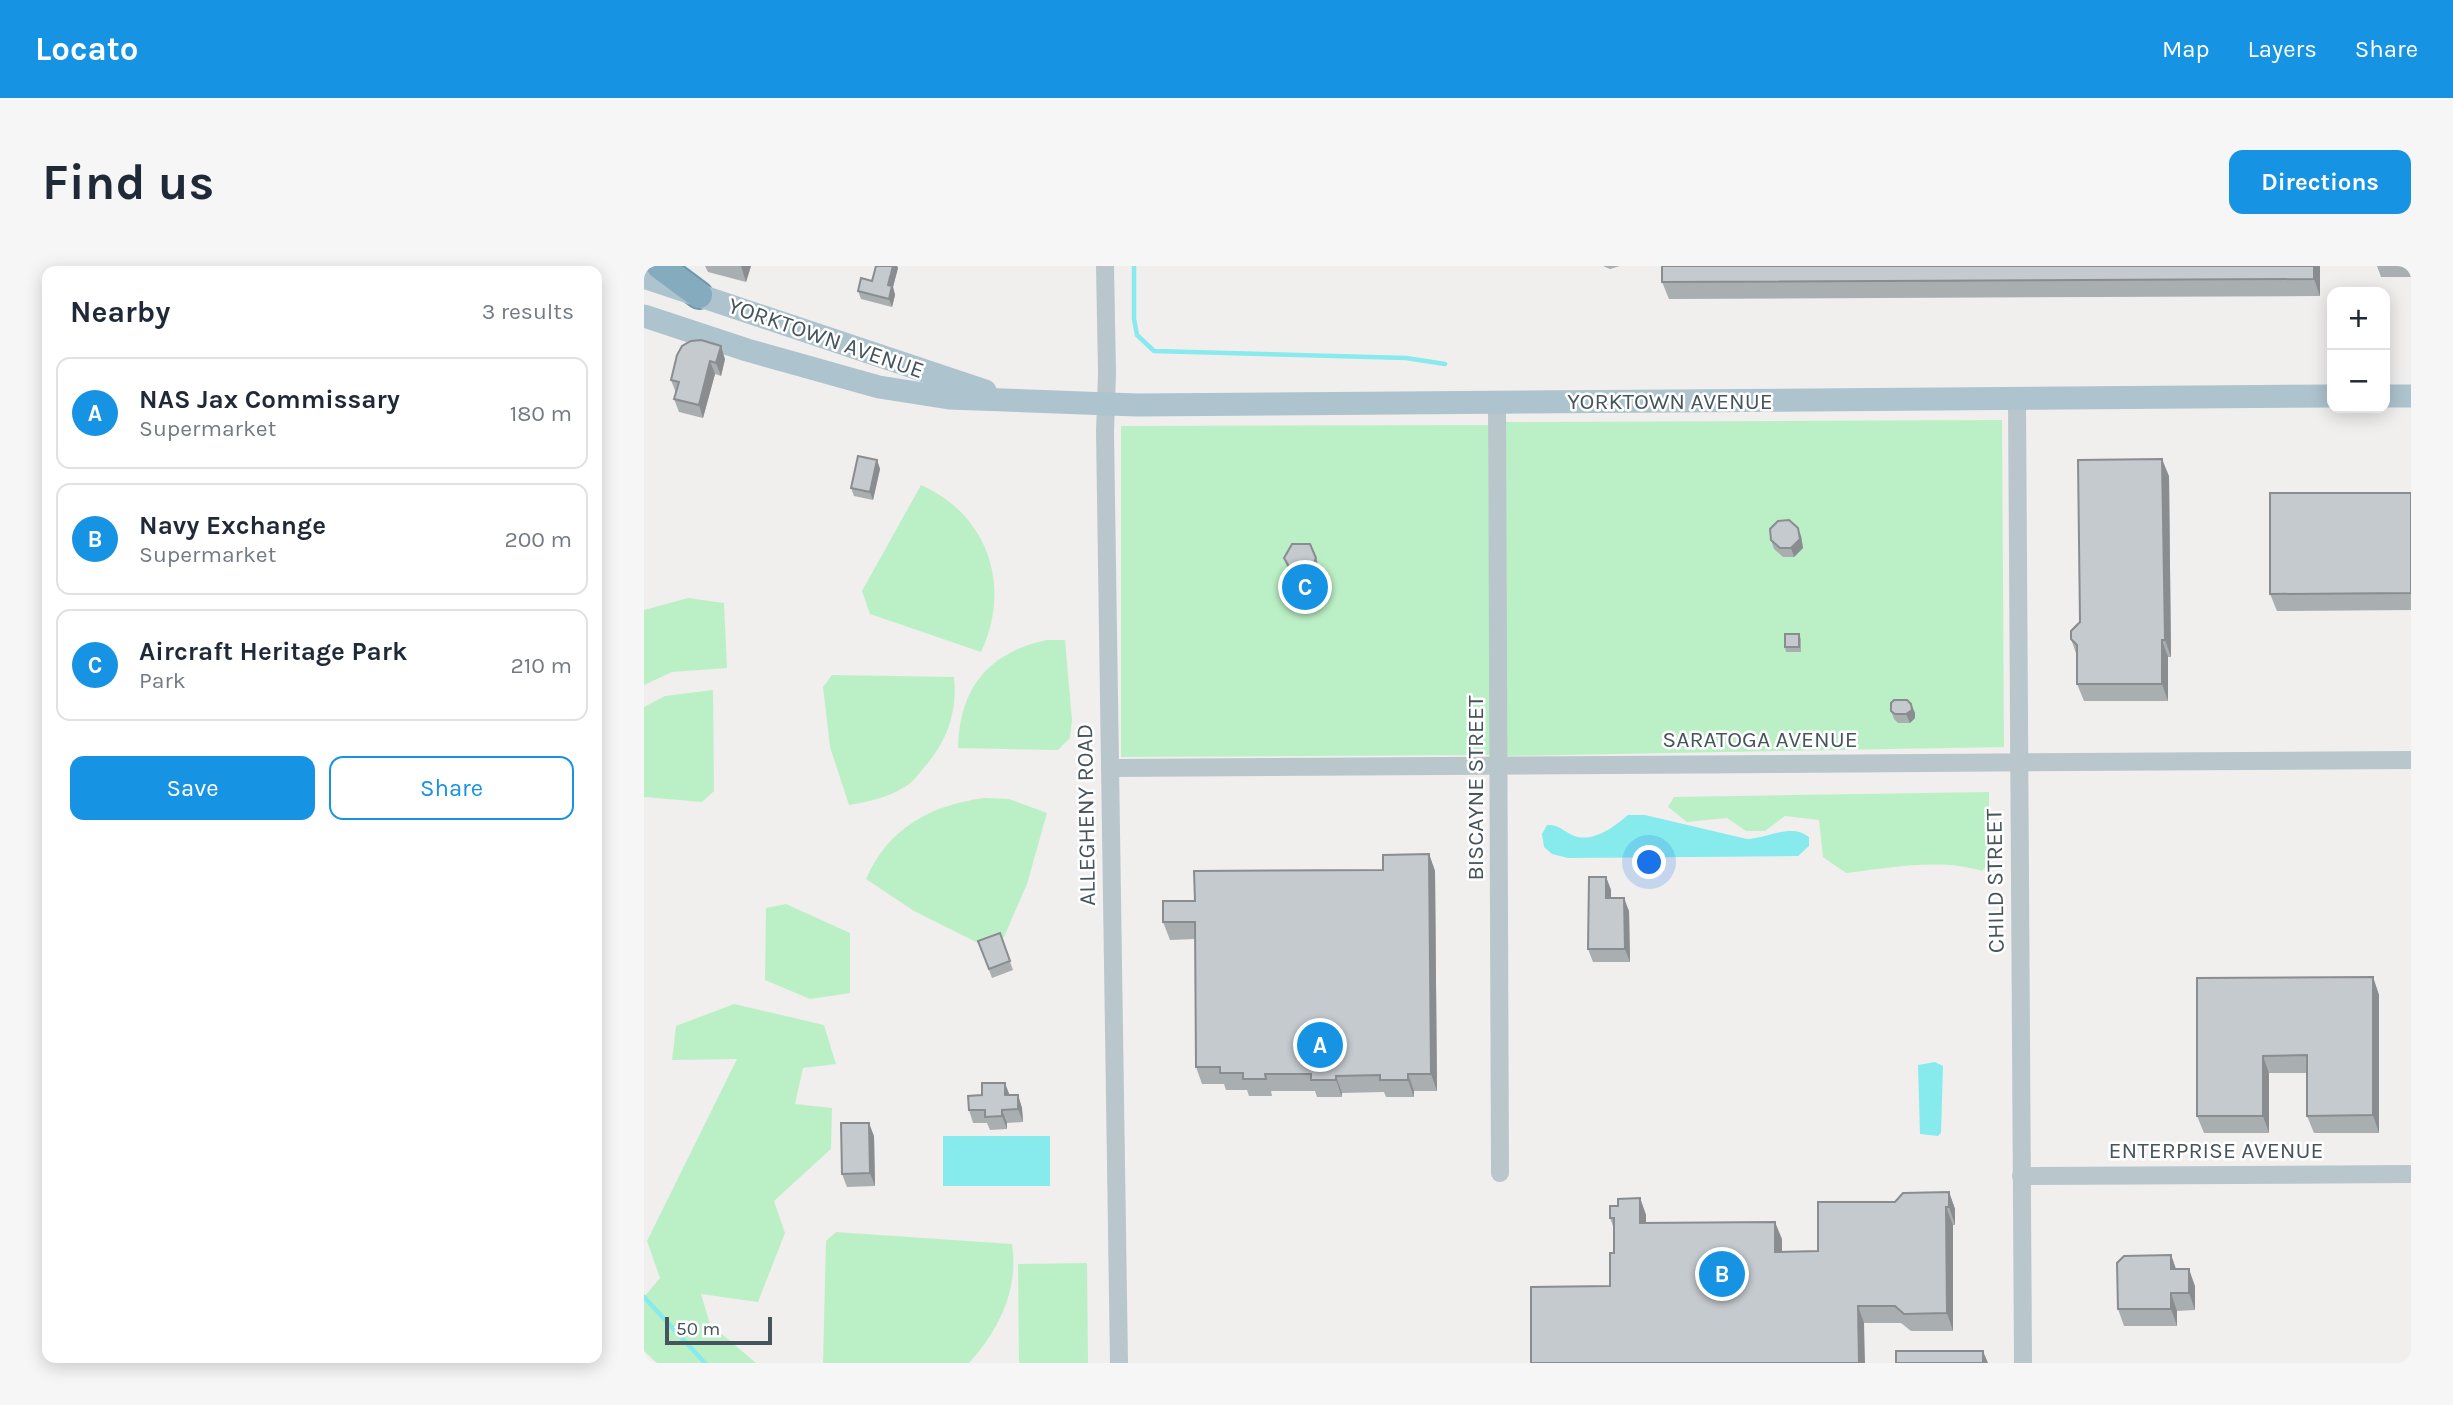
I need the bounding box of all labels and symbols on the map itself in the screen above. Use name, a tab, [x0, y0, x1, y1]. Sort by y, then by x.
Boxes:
street label: YORKTOWN AVENUE	[725, 292, 927, 384]
street label: YORKTOWN AVENUE	[1567, 388, 1773, 415]
pin: C	[1282, 561, 1328, 613]
street label: BISCAYNE STREET	[1462, 695, 1489, 880]
street label: ALLEGHENY ROAD	[1071, 724, 1101, 906]
street label: SARATOGA AVENUE	[1662, 726, 1858, 753]
street label: CHILD STREET	[1980, 808, 2010, 953]
your location	[1632, 845, 1666, 879]
pin: A	[1297, 1019, 1343, 1071]
street label: ENTERPRISE AVENUE	[2109, 1137, 2323, 1164]
pin: B	[1699, 1248, 1745, 1300]
scale bar	[665, 1314, 772, 1346]

